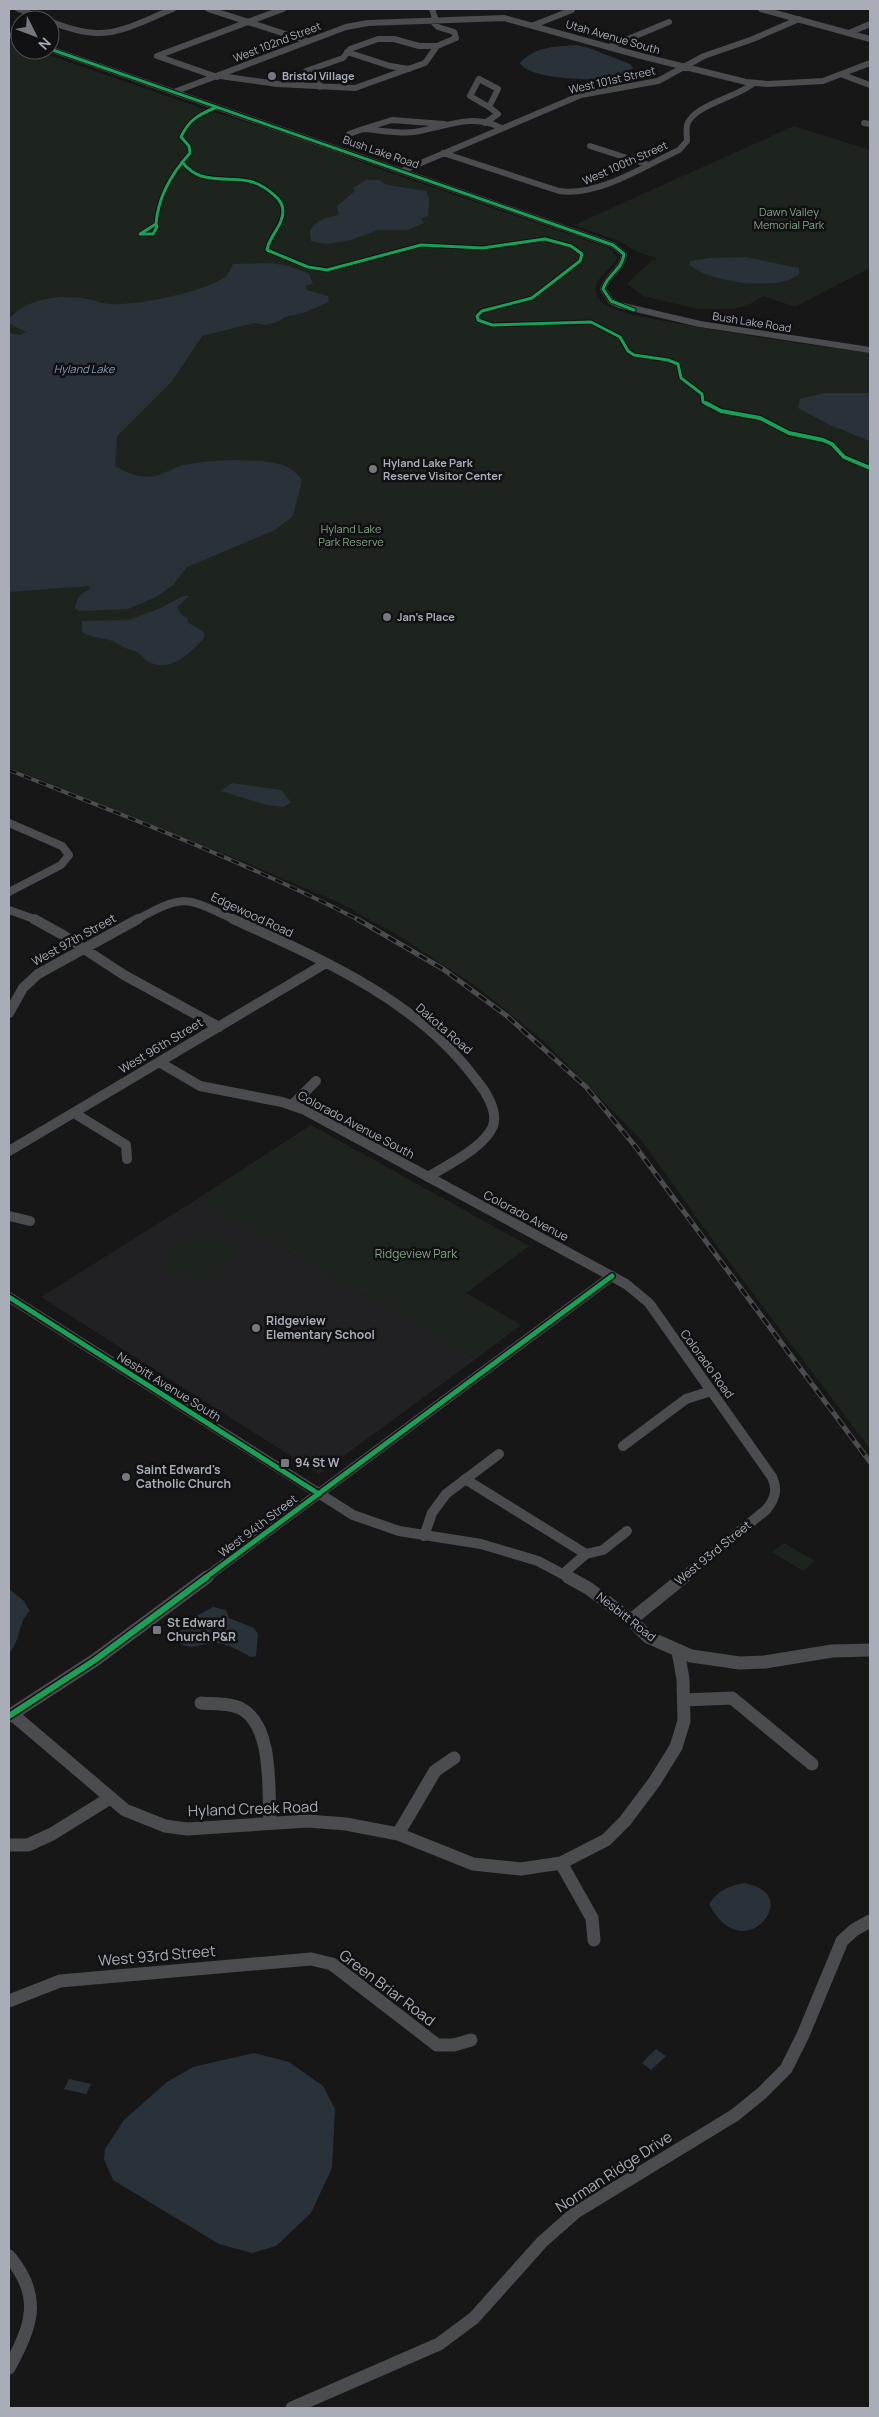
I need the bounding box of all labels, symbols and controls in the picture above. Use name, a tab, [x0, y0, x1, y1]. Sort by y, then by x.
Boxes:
north arrow	[10, 10, 60, 60]
street label: Utah Avenue South	[564, 16, 662, 57]
street label: West 102nd Street	[231, 18, 323, 65]
text: N	[35, 34, 55, 54]
street label: West 101st Street	[567, 62, 657, 97]
place label: Bristol Village	[282, 68, 355, 83]
marker: Bristol Village	[266, 70, 278, 82]
street label: Bush Lake Road	[341, 131, 421, 172]
street label: West 100th Street	[580, 137, 670, 188]
park label: Dawn Valley Memorial Park	[754, 204, 825, 232]
street label: Bush Lake Road	[712, 308, 793, 335]
water label: Hyland Lake	[54, 361, 115, 376]
place label: Hyland Lake Park Reserve Visitor Center	[383, 455, 503, 483]
marker: Hyland Lake Park Reserve Visitor Center	[367, 463, 379, 475]
park label: Hyland Lake Park Reserve	[318, 521, 384, 549]
place label: Jan's Place	[397, 609, 455, 624]
marker: Jan's Place	[381, 611, 393, 623]
street label: Edgewood Road	[208, 888, 296, 941]
street label: West 97th Street	[29, 909, 119, 970]
street label: Dakota Road	[412, 999, 476, 1058]
street label: West 96th Street	[115, 1014, 206, 1077]
street label: Colorado Avenue South	[295, 1087, 418, 1163]
street label: Colorado Avenue	[481, 1186, 572, 1245]
park label: Ridgeview Park	[375, 1245, 458, 1262]
place label: Ridgeview Elementary School	[266, 1312, 375, 1343]
marker: Ridgeview Elementary School	[250, 1322, 262, 1334]
street label: Colorado Road	[677, 1326, 738, 1402]
street label: Nesbitt Avenue South	[114, 1348, 225, 1426]
place label: 94 St W	[295, 1454, 340, 1471]
marker: 94 St W	[279, 1457, 291, 1469]
place label: Saint Edward's Catholic Church	[136, 1461, 231, 1492]
marker: Saint Edward's Catholic Church	[120, 1471, 132, 1483]
street label: West 94th Street	[215, 1490, 301, 1561]
street label: West 93rd Street	[671, 1516, 755, 1589]
street label: Nesbitt Road	[593, 1588, 660, 1645]
place label: St Edward Church P&R	[167, 1614, 236, 1645]
marker: St Edward Church P&R	[151, 1624, 163, 1636]
street label: Hyland Creek Road	[188, 1796, 318, 1821]
street label: West 93rd Street	[97, 1940, 216, 1971]
street label: Green Briar Road	[335, 1944, 440, 2031]
street label: Norman Ridge Drive	[551, 2126, 676, 2217]

